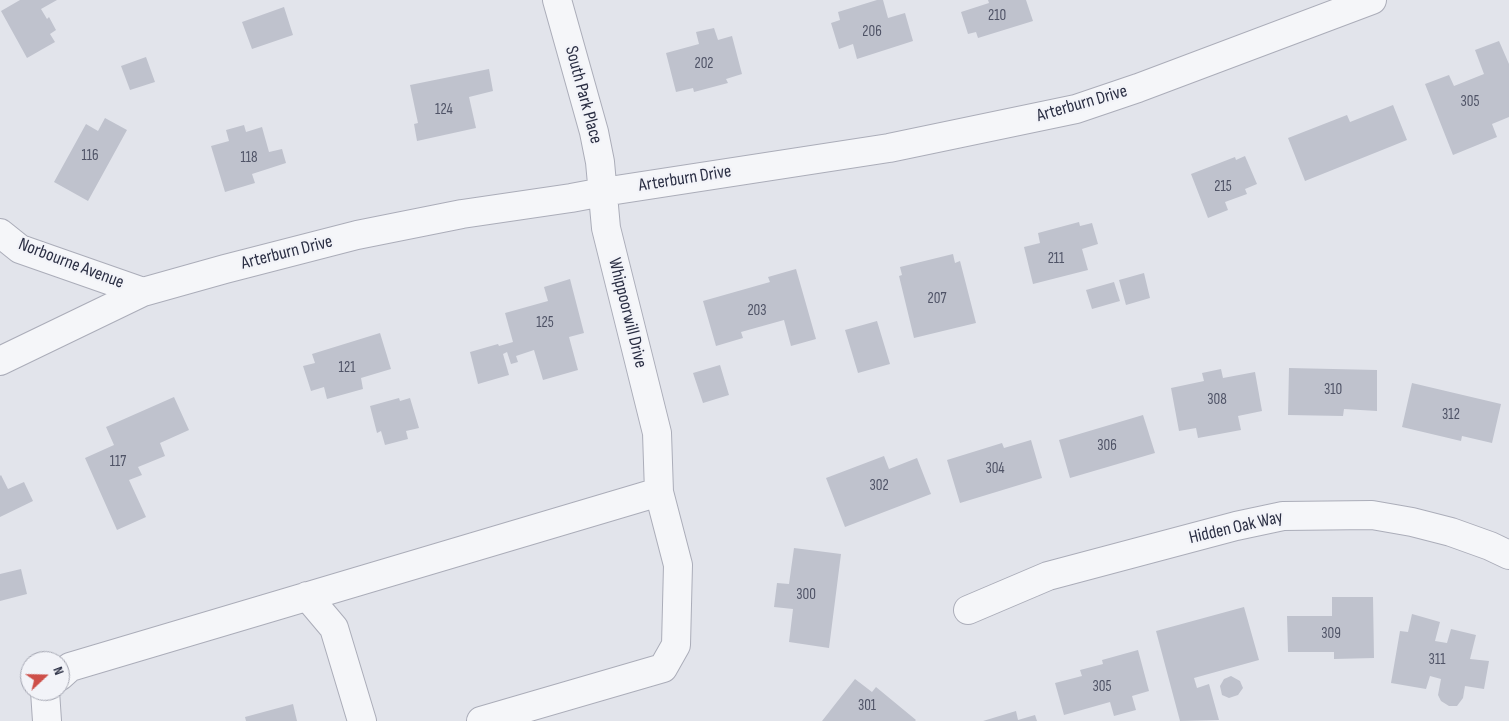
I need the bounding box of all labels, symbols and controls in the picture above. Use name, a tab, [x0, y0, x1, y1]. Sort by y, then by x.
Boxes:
house number: 210	[988, 7, 1006, 25]
house number: 206	[862, 23, 882, 41]
street label: South Park Place	[560, 44, 606, 146]
house number: 202	[694, 55, 714, 73]
street label: Arterburn Drive	[1034, 81, 1130, 127]
house number: 305	[1461, 93, 1479, 111]
house number: 124	[435, 101, 453, 119]
house number: 116	[81, 147, 99, 165]
house number: 118	[240, 149, 258, 167]
street label: Arterburn Drive	[637, 161, 733, 197]
house number: 215	[1214, 178, 1232, 196]
street label: Arterburn Drive	[239, 231, 335, 275]
street label: Norbourne Avenue	[15, 234, 127, 294]
house number: 211	[1048, 250, 1064, 268]
street label: Whippoorwill Drive	[603, 256, 651, 370]
house number: 207	[928, 290, 946, 308]
house number: 203	[747, 302, 767, 320]
house number: 125	[536, 314, 554, 332]
house number: 121	[339, 359, 355, 377]
house number: 310	[1324, 381, 1342, 399]
house number: 308	[1207, 391, 1227, 409]
house number: 312	[1442, 406, 1460, 424]
house number: 306	[1097, 437, 1117, 455]
house number: 117	[110, 453, 126, 471]
house number: 304	[985, 460, 1005, 478]
house number: 302	[869, 477, 889, 495]
street label: Hidden Oak Way	[1187, 507, 1285, 549]
house number: 300	[796, 586, 816, 604]
house number: 309	[1321, 625, 1341, 643]
north arrow	[20, 651, 70, 701]
house number: 311	[1429, 651, 1445, 669]
text: N	[49, 664, 68, 677]
house number: 305	[1093, 678, 1111, 696]
house number: 301	[858, 697, 876, 715]

